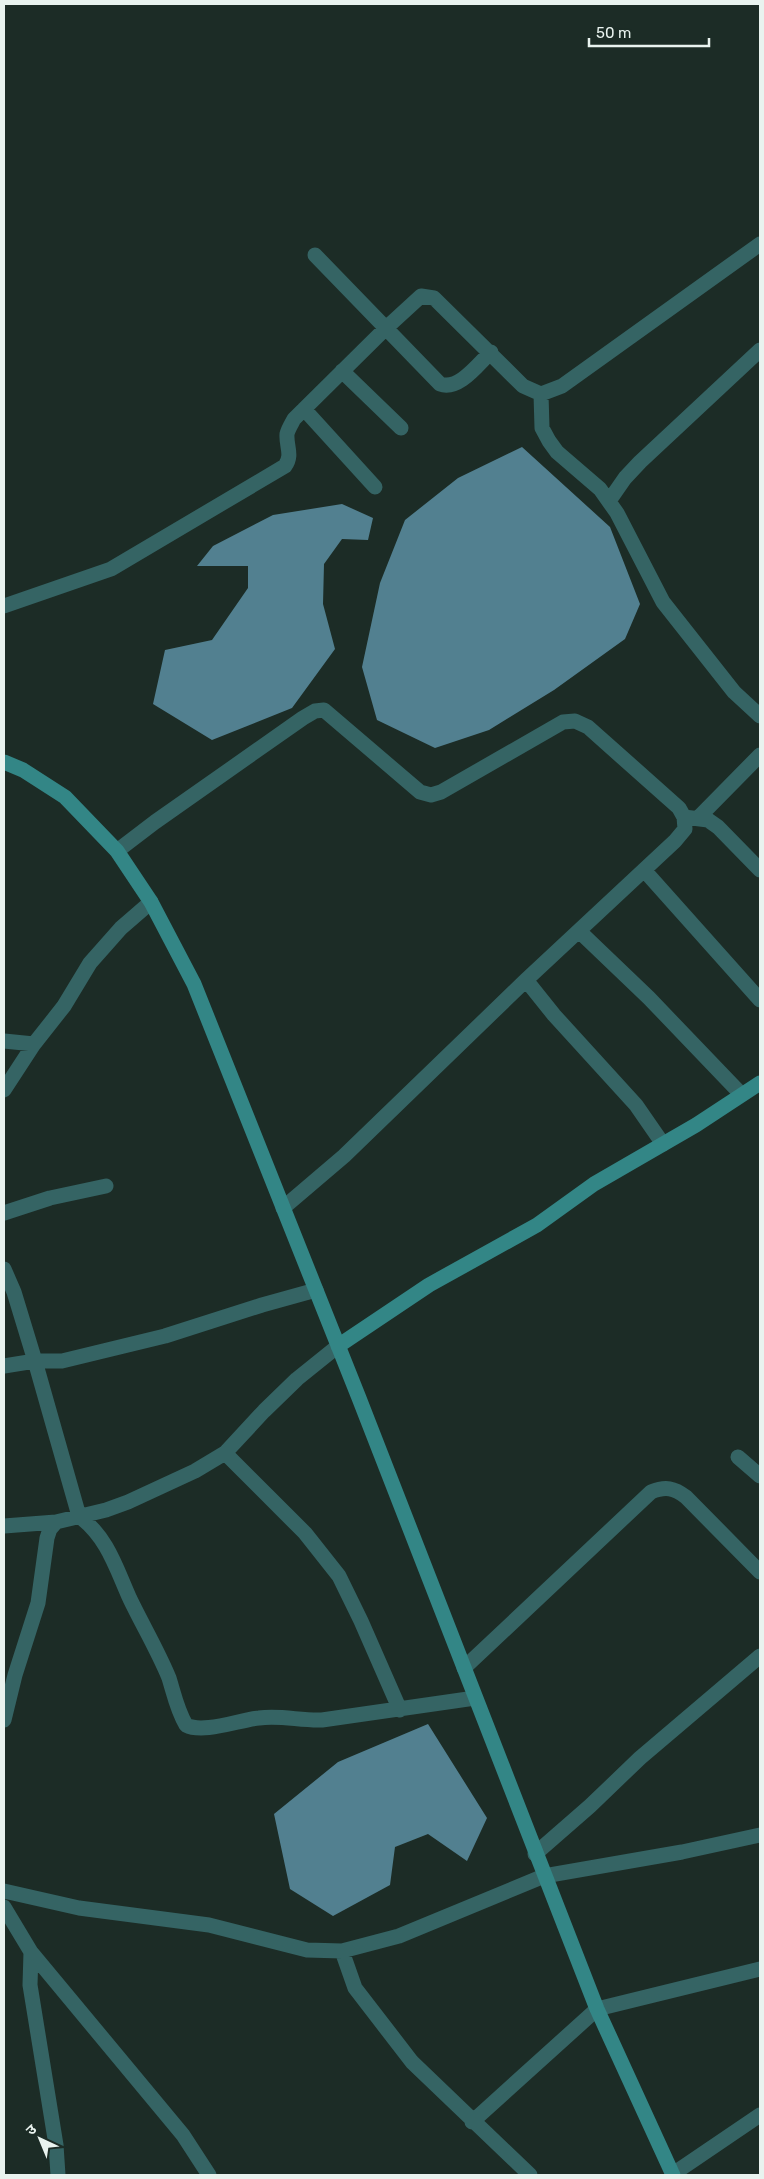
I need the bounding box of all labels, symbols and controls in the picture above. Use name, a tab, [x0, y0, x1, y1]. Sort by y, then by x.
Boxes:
scale bar	[589, 15, 709, 47]
text: 50 m	[596, 24, 631, 42]
north arrow	[15, 2114, 65, 2164]
text: उ	[22, 2120, 41, 2139]

